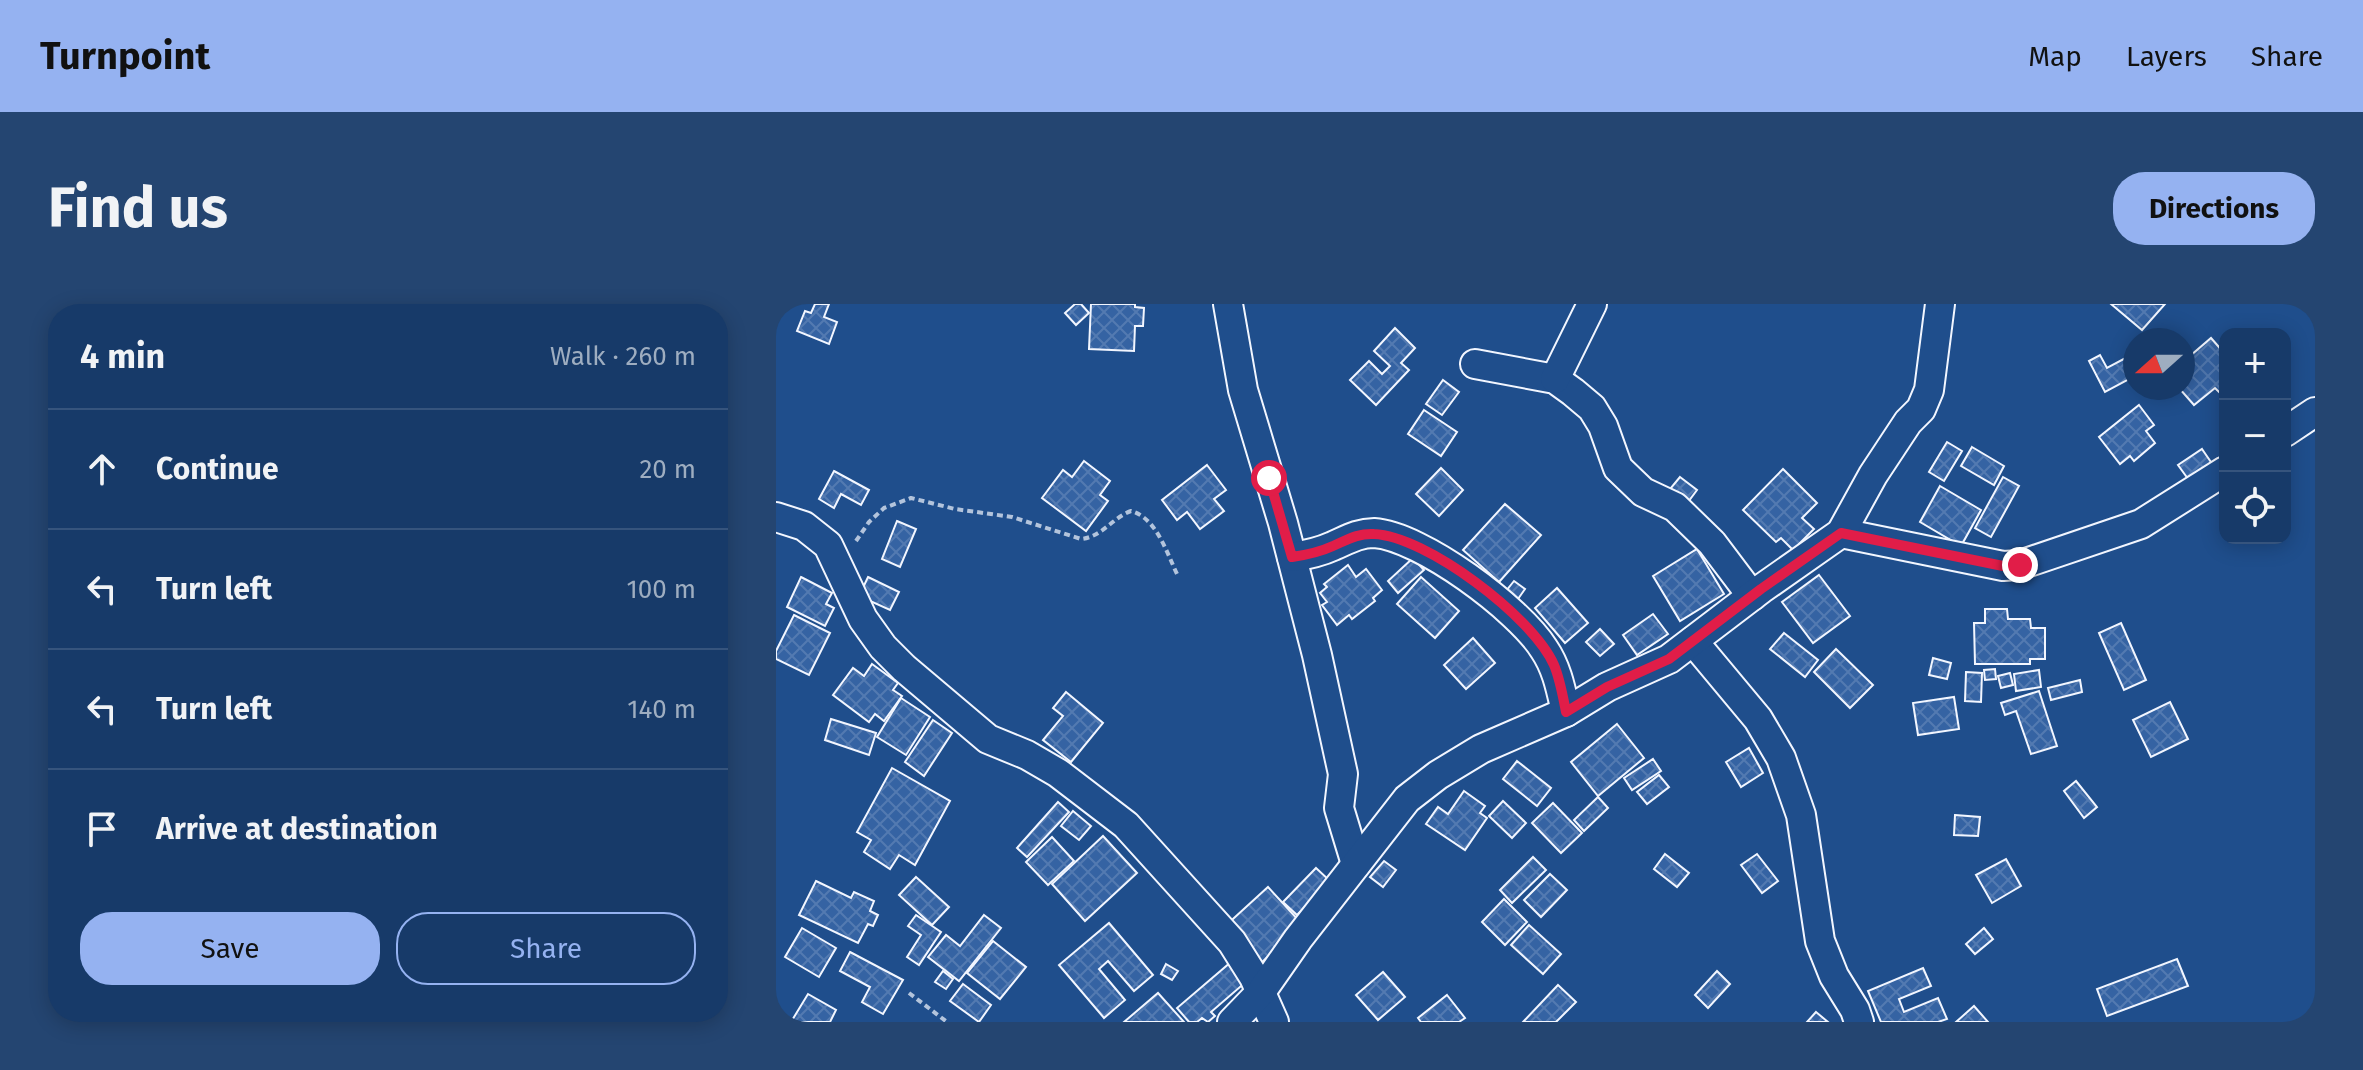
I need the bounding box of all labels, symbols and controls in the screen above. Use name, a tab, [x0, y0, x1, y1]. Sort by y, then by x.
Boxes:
text: Turnpoint	[40, 33, 210, 79]
text: Map	[2028, 40, 2082, 73]
text: Layers	[2126, 40, 2207, 73]
text: Share	[2251, 40, 2323, 73]
button: Directions	[2113, 172, 2315, 245]
text: Find us	[48, 175, 228, 242]
north arrow	[2123, 328, 2195, 400]
map controls	[2219, 328, 2291, 544]
button: +	[2219, 328, 2291, 400]
text: 4 min	[80, 336, 165, 377]
text: Walk · 260 m	[550, 341, 696, 372]
button: −	[2219, 400, 2291, 472]
icon: ahead	[80, 447, 124, 491]
text: Continue	[156, 451, 279, 487]
text: 20 m	[639, 454, 696, 485]
route start	[1251, 460, 1287, 496]
button: locate	[2219, 472, 2291, 544]
route end	[2002, 547, 2038, 583]
icon: left	[80, 567, 124, 611]
text: Turn left	[156, 571, 272, 607]
text: 100 m	[627, 574, 696, 605]
icon: left	[80, 687, 124, 731]
text: Turn left	[156, 691, 272, 727]
text: 140 m	[627, 694, 696, 725]
icon: arrive	[80, 807, 124, 851]
text: Arrive at destination	[156, 811, 438, 847]
button: Save	[80, 912, 380, 985]
button: Share	[396, 912, 696, 985]

